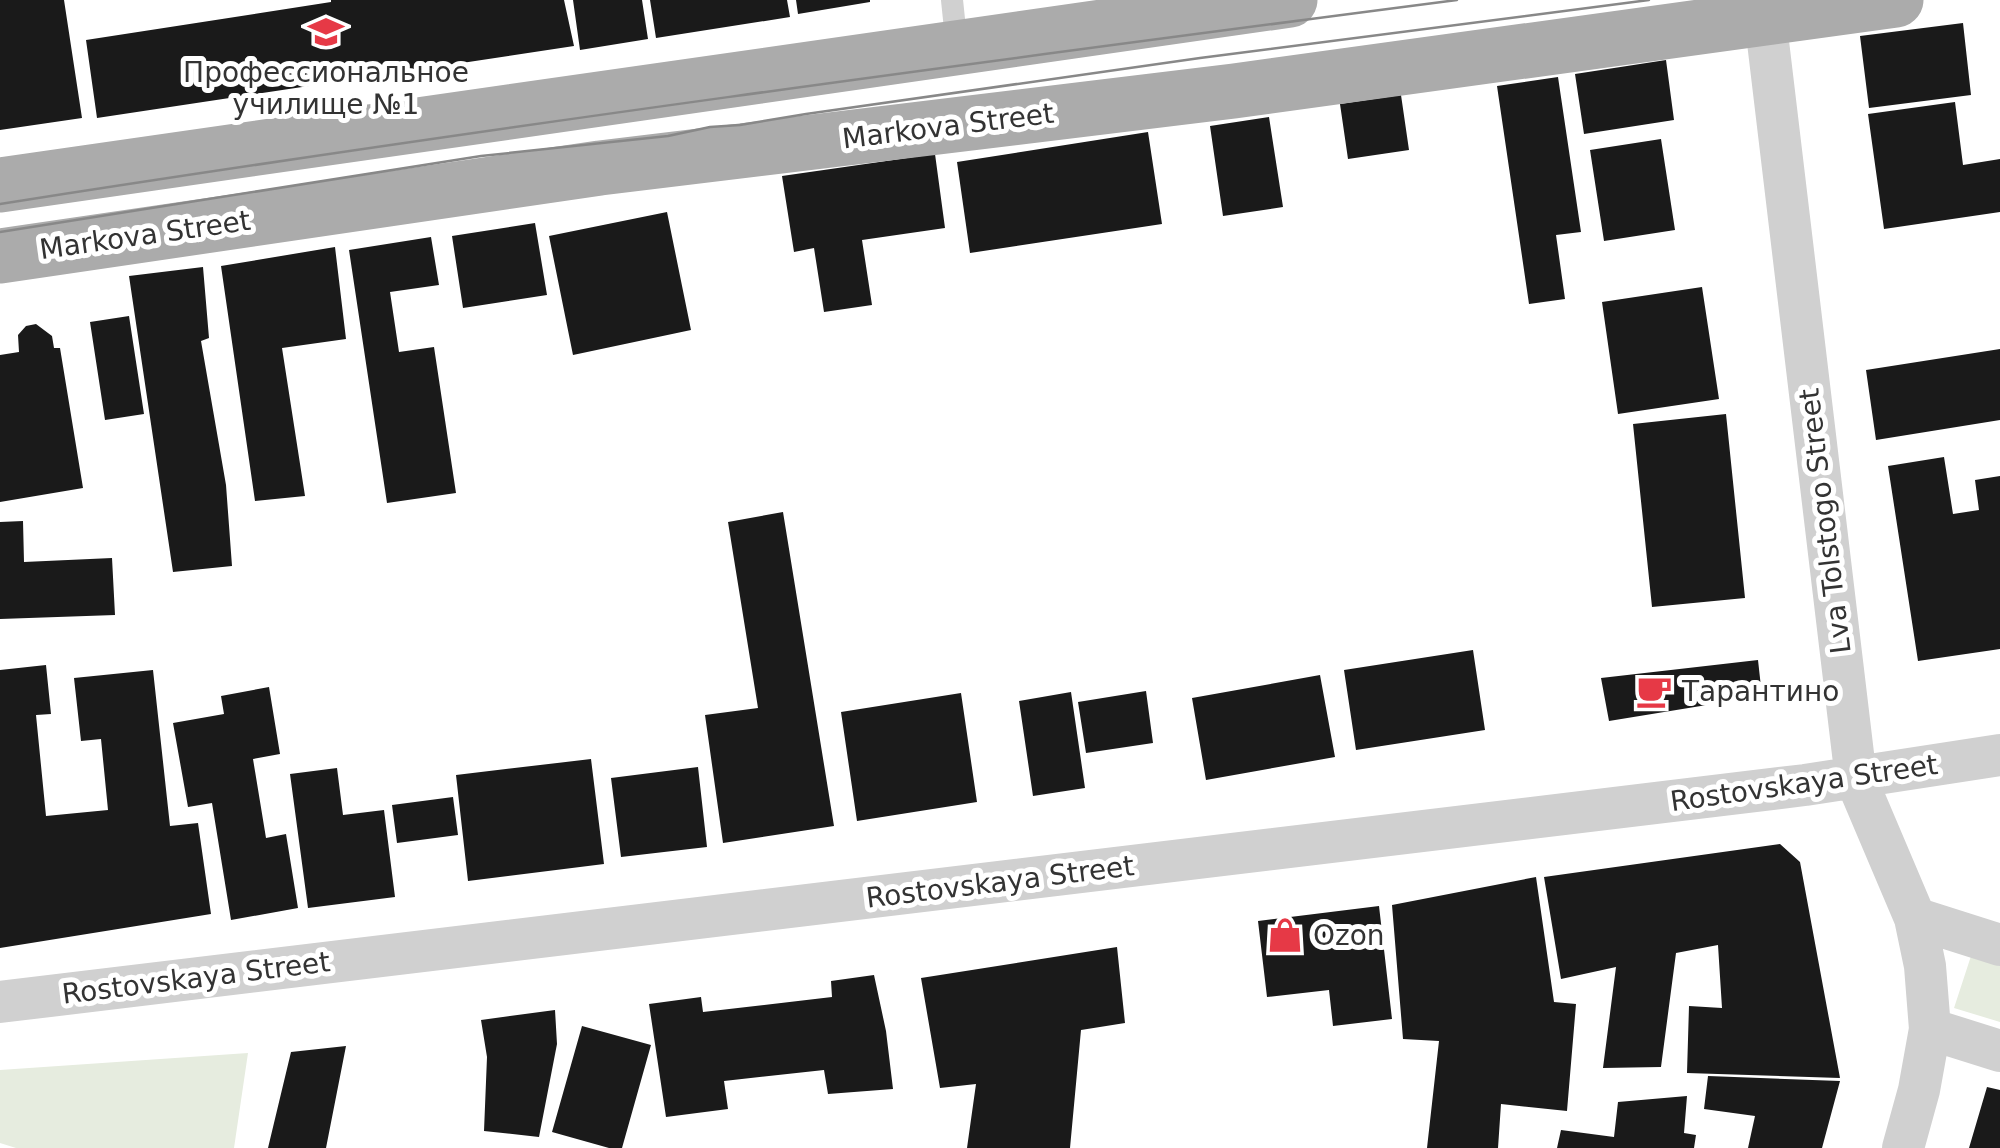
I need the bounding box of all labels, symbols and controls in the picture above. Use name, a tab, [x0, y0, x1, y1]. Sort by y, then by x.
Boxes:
school or university icon: Профессиональное училище №1	[307, 13, 345, 51]
place label: Профессиональное училище №1	[183, 56, 469, 121]
street label: Markova Street	[840, 97, 1056, 155]
street label: Markova Street	[37, 204, 253, 266]
street label: Lva Tolstogo Street	[1792, 386, 1858, 656]
cafe icon: Тарантино	[1635, 672, 1673, 710]
place label: Тарантино	[1681, 675, 1839, 708]
street label: Rostovskaya Street	[1668, 748, 1940, 818]
street label: Rostovskaya Street	[864, 849, 1136, 915]
shop icon: Ozon	[1266, 916, 1304, 954]
place label: Ozon	[1313, 919, 1385, 952]
street label: Rostovskaya Street	[60, 945, 332, 1011]

